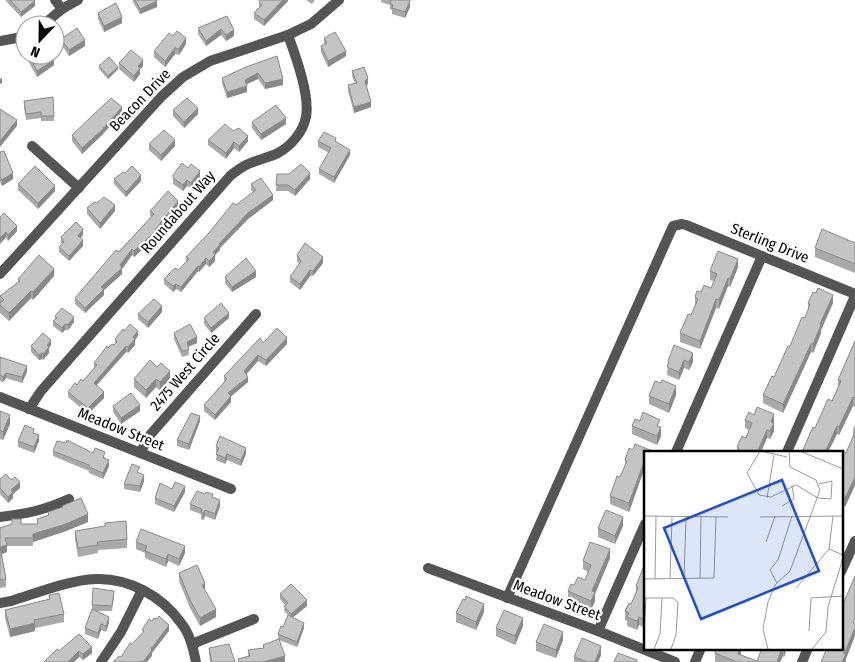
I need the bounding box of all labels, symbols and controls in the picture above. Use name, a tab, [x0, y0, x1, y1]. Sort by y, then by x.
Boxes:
north arrow	[15, 15, 65, 65]
text: N	[28, 42, 42, 61]
street label: Beacon Drive	[106, 65, 174, 135]
street label: Roundabout Way	[137, 167, 219, 257]
street label: Sterling Drive	[728, 219, 812, 267]
street label: 2475 West Circle	[146, 330, 224, 414]
street label: Meadow Street	[75, 404, 167, 455]
inset map	[644, 451, 842, 650]
street label: Meadow Street	[511, 576, 603, 624]

